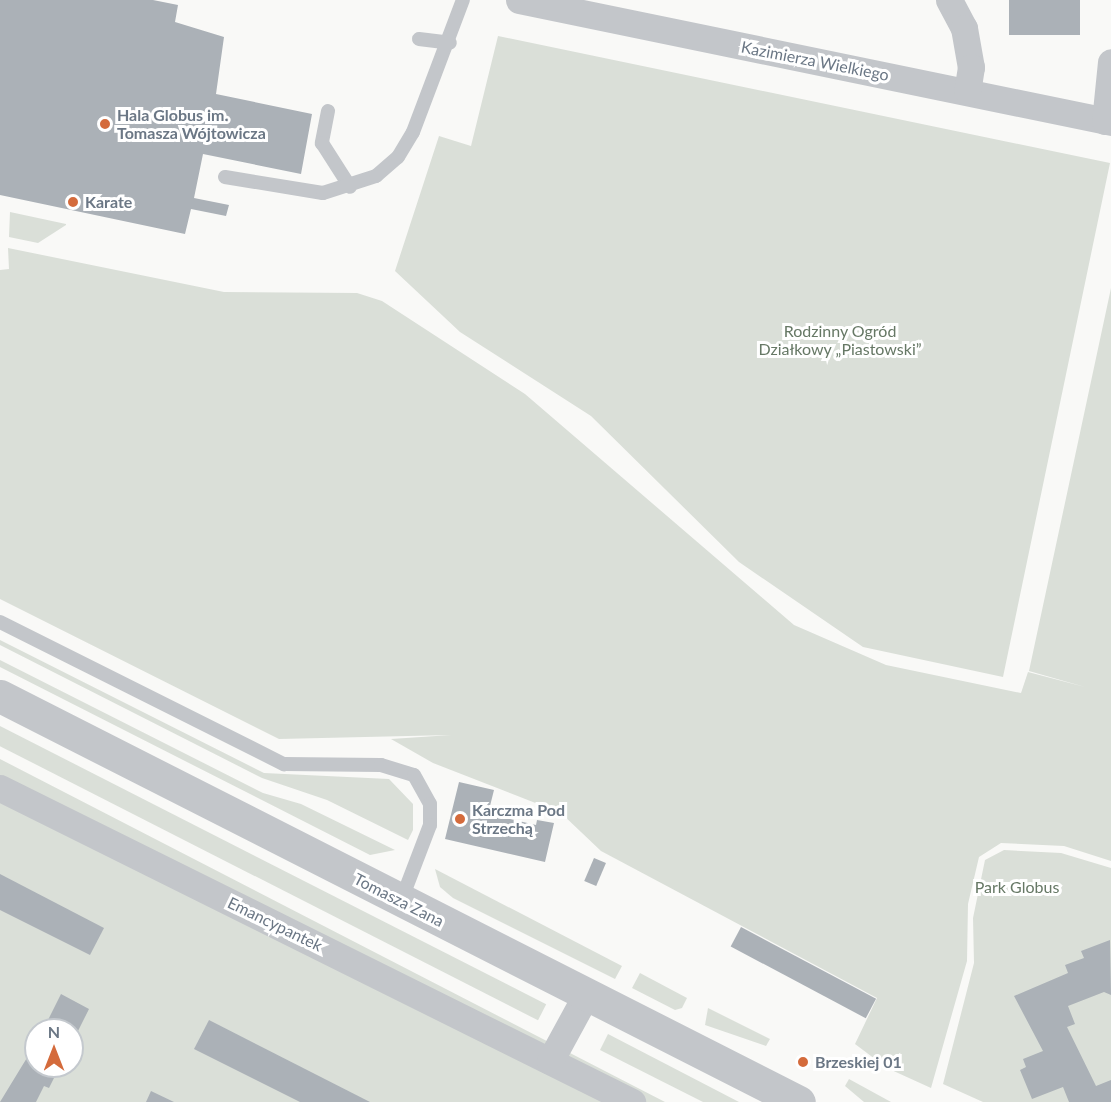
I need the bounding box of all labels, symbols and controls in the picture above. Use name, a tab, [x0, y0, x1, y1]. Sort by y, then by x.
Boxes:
street label: Kazimierza Wielkiego	[739, 37, 891, 85]
place label: Hala Globus im. Tomasza Wójtowicza	[117, 105, 266, 143]
marker: Hala Globus im. Tomasza Wójtowicza	[98, 117, 112, 131]
place label: Karate	[85, 192, 132, 212]
marker: Karate	[66, 195, 80, 209]
park label: Rodzinny Ogród Działkowy „Piastowski”	[758, 321, 922, 359]
place label: Karczma Pod Strzechą	[472, 800, 565, 838]
marker: Karczma Pod Strzechą	[453, 812, 467, 826]
street label: Tomasza Zana	[351, 869, 447, 931]
park label: Park Globus	[975, 877, 1059, 897]
street label: Emancypantek	[225, 893, 325, 955]
north arrow	[24, 1018, 84, 1078]
text: N	[48, 1022, 60, 1041]
place label: Brzeskiej 01	[815, 1052, 902, 1072]
marker: Brzeskiej 01	[796, 1055, 810, 1069]

